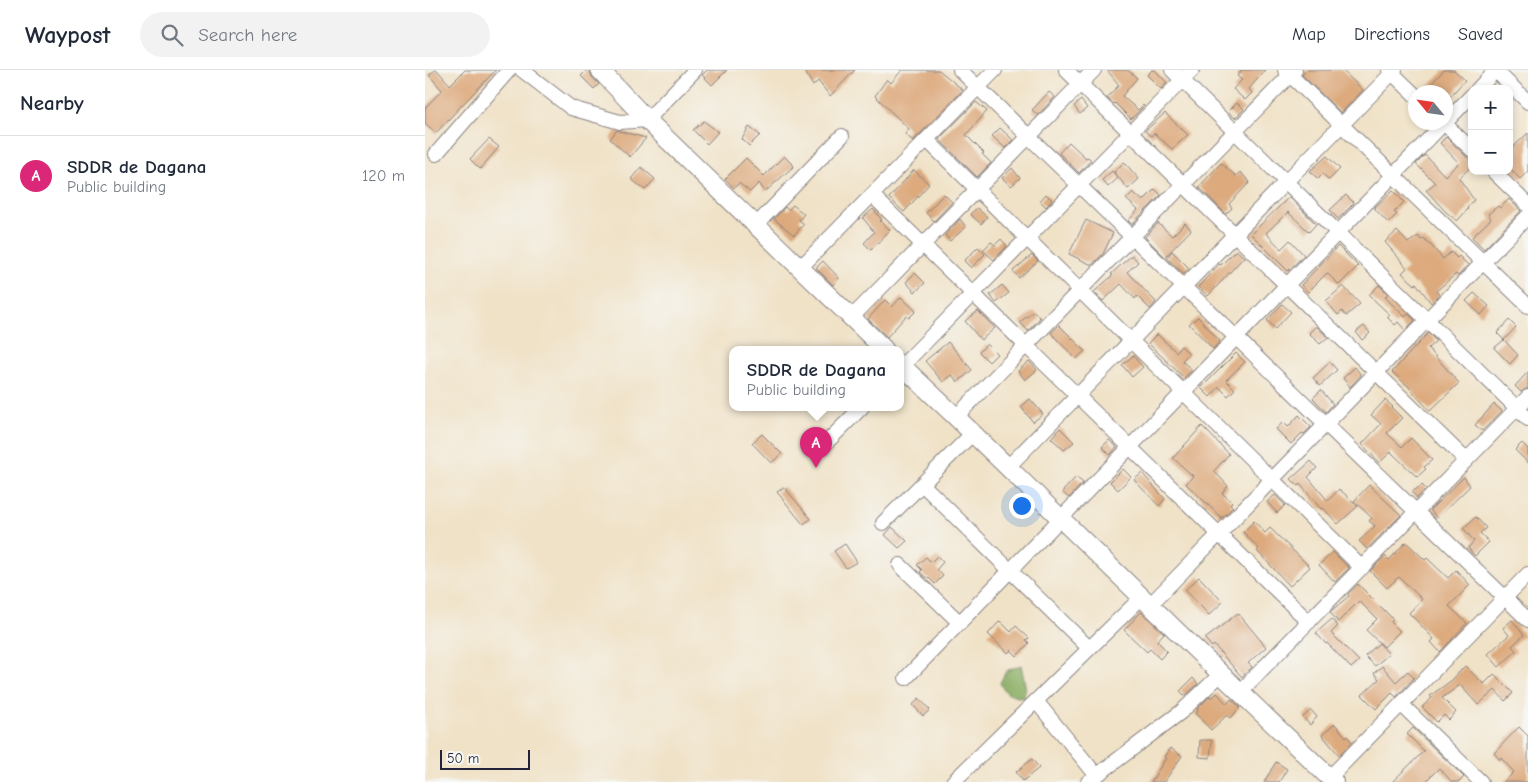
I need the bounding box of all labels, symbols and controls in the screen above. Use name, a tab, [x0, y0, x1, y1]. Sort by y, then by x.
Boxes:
search box	[140, 12, 490, 57]
text: Waypost	[25, 21, 110, 49]
icon: search	[158, 21, 186, 49]
text: Search here	[198, 24, 297, 46]
text: Map	[1292, 24, 1326, 45]
text: Directions	[1354, 24, 1430, 45]
text: Saved	[1458, 24, 1503, 45]
north arrow	[1408, 85, 1453, 130]
map controls	[1468, 85, 1513, 175]
button: +	[1468, 85, 1513, 130]
text: Nearby	[20, 91, 84, 115]
button: −	[1468, 130, 1513, 175]
text: SDDR de Dagana	[67, 156, 206, 178]
text: A	[32, 167, 40, 185]
text: 120 m	[362, 167, 405, 185]
text: Public building	[67, 178, 166, 196]
popup	[729, 346, 904, 411]
text: SDDR de Dagana	[747, 359, 886, 381]
text: Public building	[747, 381, 846, 399]
pin: A	[800, 427, 832, 468]
your location	[1009, 493, 1035, 519]
scale bar	[440, 747, 530, 770]
text: 50 m	[447, 750, 479, 767]

